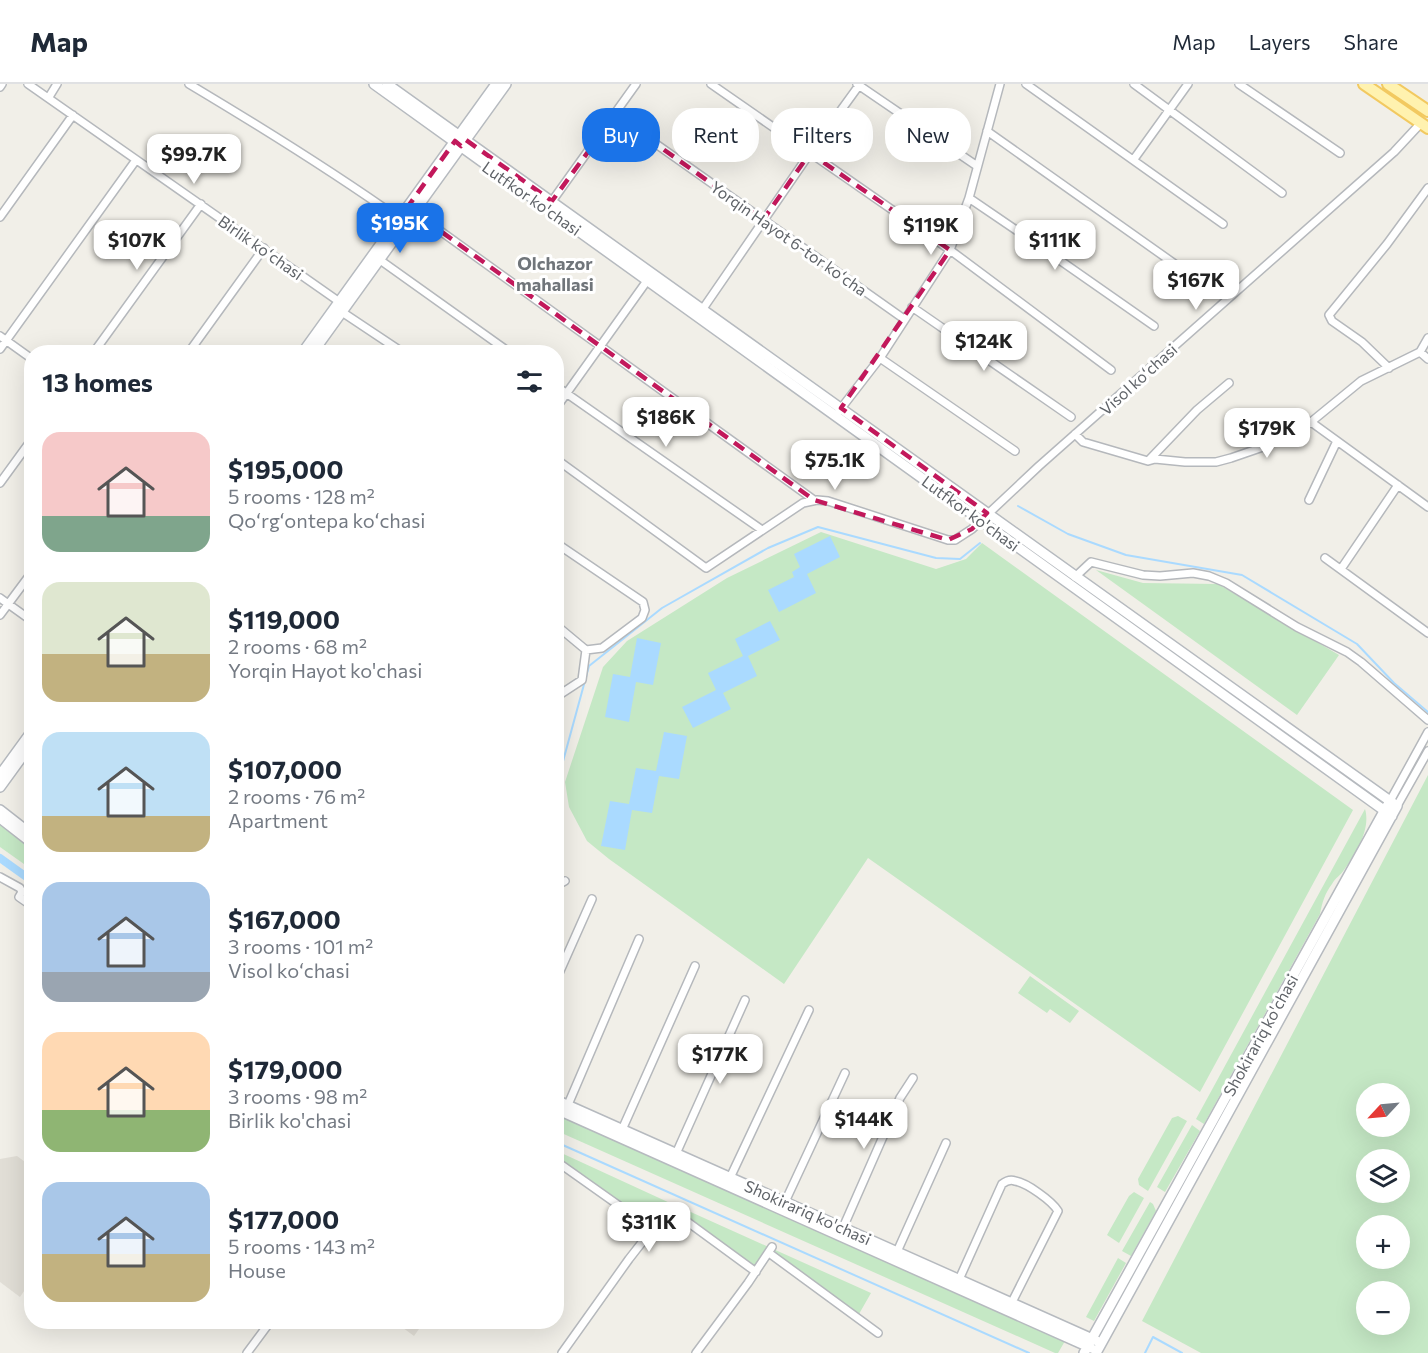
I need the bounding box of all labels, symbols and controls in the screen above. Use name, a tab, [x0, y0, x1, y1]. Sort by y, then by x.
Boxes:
text: Map	[30, 24, 88, 58]
text: Map	[1172, 29, 1216, 54]
text: Layers	[1249, 29, 1311, 54]
text: Share	[1344, 29, 1398, 54]
chip: Buy	[582, 108, 660, 162]
chip: Rent	[672, 108, 759, 162]
chip: Filters	[771, 108, 873, 162]
chip: New	[885, 108, 971, 162]
pin: $99.7K	[145, 134, 243, 185]
text: $99.7K	[161, 141, 227, 165]
street label: Lutfkor ko'chasi	[479, 157, 585, 239]
street label: Yorqin Hayot 6-tor koʻcha	[707, 177, 871, 299]
pin: $195K	[358, 203, 442, 254]
pin: $119K	[889, 205, 973, 256]
text: $195K	[371, 210, 429, 234]
street label: Birlik koʻchasi	[215, 211, 307, 283]
text: $119K	[903, 212, 959, 236]
pin: $107K	[95, 220, 179, 271]
pin: $111K	[1013, 220, 1097, 271]
text: $107K	[108, 227, 166, 251]
text: $111K	[1029, 227, 1081, 251]
district label: Olchazor mahallasi	[516, 252, 594, 295]
pin: $167K	[1154, 260, 1238, 311]
text: $167K	[1167, 267, 1225, 291]
pin: $124K	[942, 321, 1026, 372]
text: $124K	[955, 328, 1013, 352]
street label: Visol koʻchasi	[1095, 339, 1181, 419]
icon: filters	[513, 365, 546, 398]
text: 13 homes	[42, 366, 153, 397]
pin: $186K	[624, 397, 708, 448]
text: $186K	[636, 404, 696, 428]
pin: $179K	[1225, 408, 1309, 459]
text: $179K	[1238, 415, 1296, 439]
pin: $75.1K	[786, 440, 884, 491]
text: $75.1K	[805, 447, 865, 471]
text: $195,000	[228, 453, 344, 484]
icon: home	[90, 456, 162, 528]
street label: Lutfkor ko'chasi	[918, 471, 1024, 555]
text: 5 rooms · 128 m²	[228, 484, 375, 508]
text: Qoʻrgʻontepa koʻchasi	[228, 508, 425, 532]
text: $119,000	[228, 603, 340, 634]
icon: home	[90, 606, 162, 678]
text: 2 rooms · 68 m²	[228, 634, 367, 658]
text: Yorqin Hayot ko'chasi	[228, 658, 422, 682]
text: $107,000	[228, 753, 342, 784]
icon: home	[90, 756, 162, 828]
text: 2 rooms · 76 m²	[228, 784, 365, 808]
text: Apartment	[228, 808, 328, 832]
text: $167,000	[228, 903, 341, 934]
icon: home	[90, 906, 162, 978]
text: 3 rooms · 101 m²	[228, 934, 373, 958]
text: Visol koʻchasi	[228, 958, 350, 982]
street label: Shokirariq ko'chasi	[1219, 971, 1301, 1099]
pin: $177K	[678, 1034, 762, 1085]
text: $177K	[692, 1041, 748, 1065]
text: $179,000	[228, 1053, 342, 1084]
icon: home	[90, 1056, 162, 1128]
north arrow	[1356, 1083, 1410, 1137]
map controls	[1356, 1083, 1410, 1335]
text: 3 rooms · 98 m²	[228, 1084, 367, 1108]
pin: $144K	[822, 1099, 906, 1150]
text: $144K	[834, 1106, 894, 1130]
text: Birlik ko'chasi	[228, 1108, 351, 1132]
button: layers	[1356, 1149, 1410, 1203]
street label: Shokirariq ko'chasi	[742, 1176, 874, 1248]
pin: $311K	[607, 1202, 691, 1253]
text: $177,000	[228, 1203, 339, 1234]
icon: home	[90, 1206, 162, 1278]
text: $311K	[621, 1209, 677, 1233]
button: +	[1356, 1215, 1410, 1269]
text: 5 rooms · 143 m²	[228, 1234, 375, 1258]
text: House	[228, 1258, 286, 1282]
button: −	[1356, 1281, 1410, 1335]

